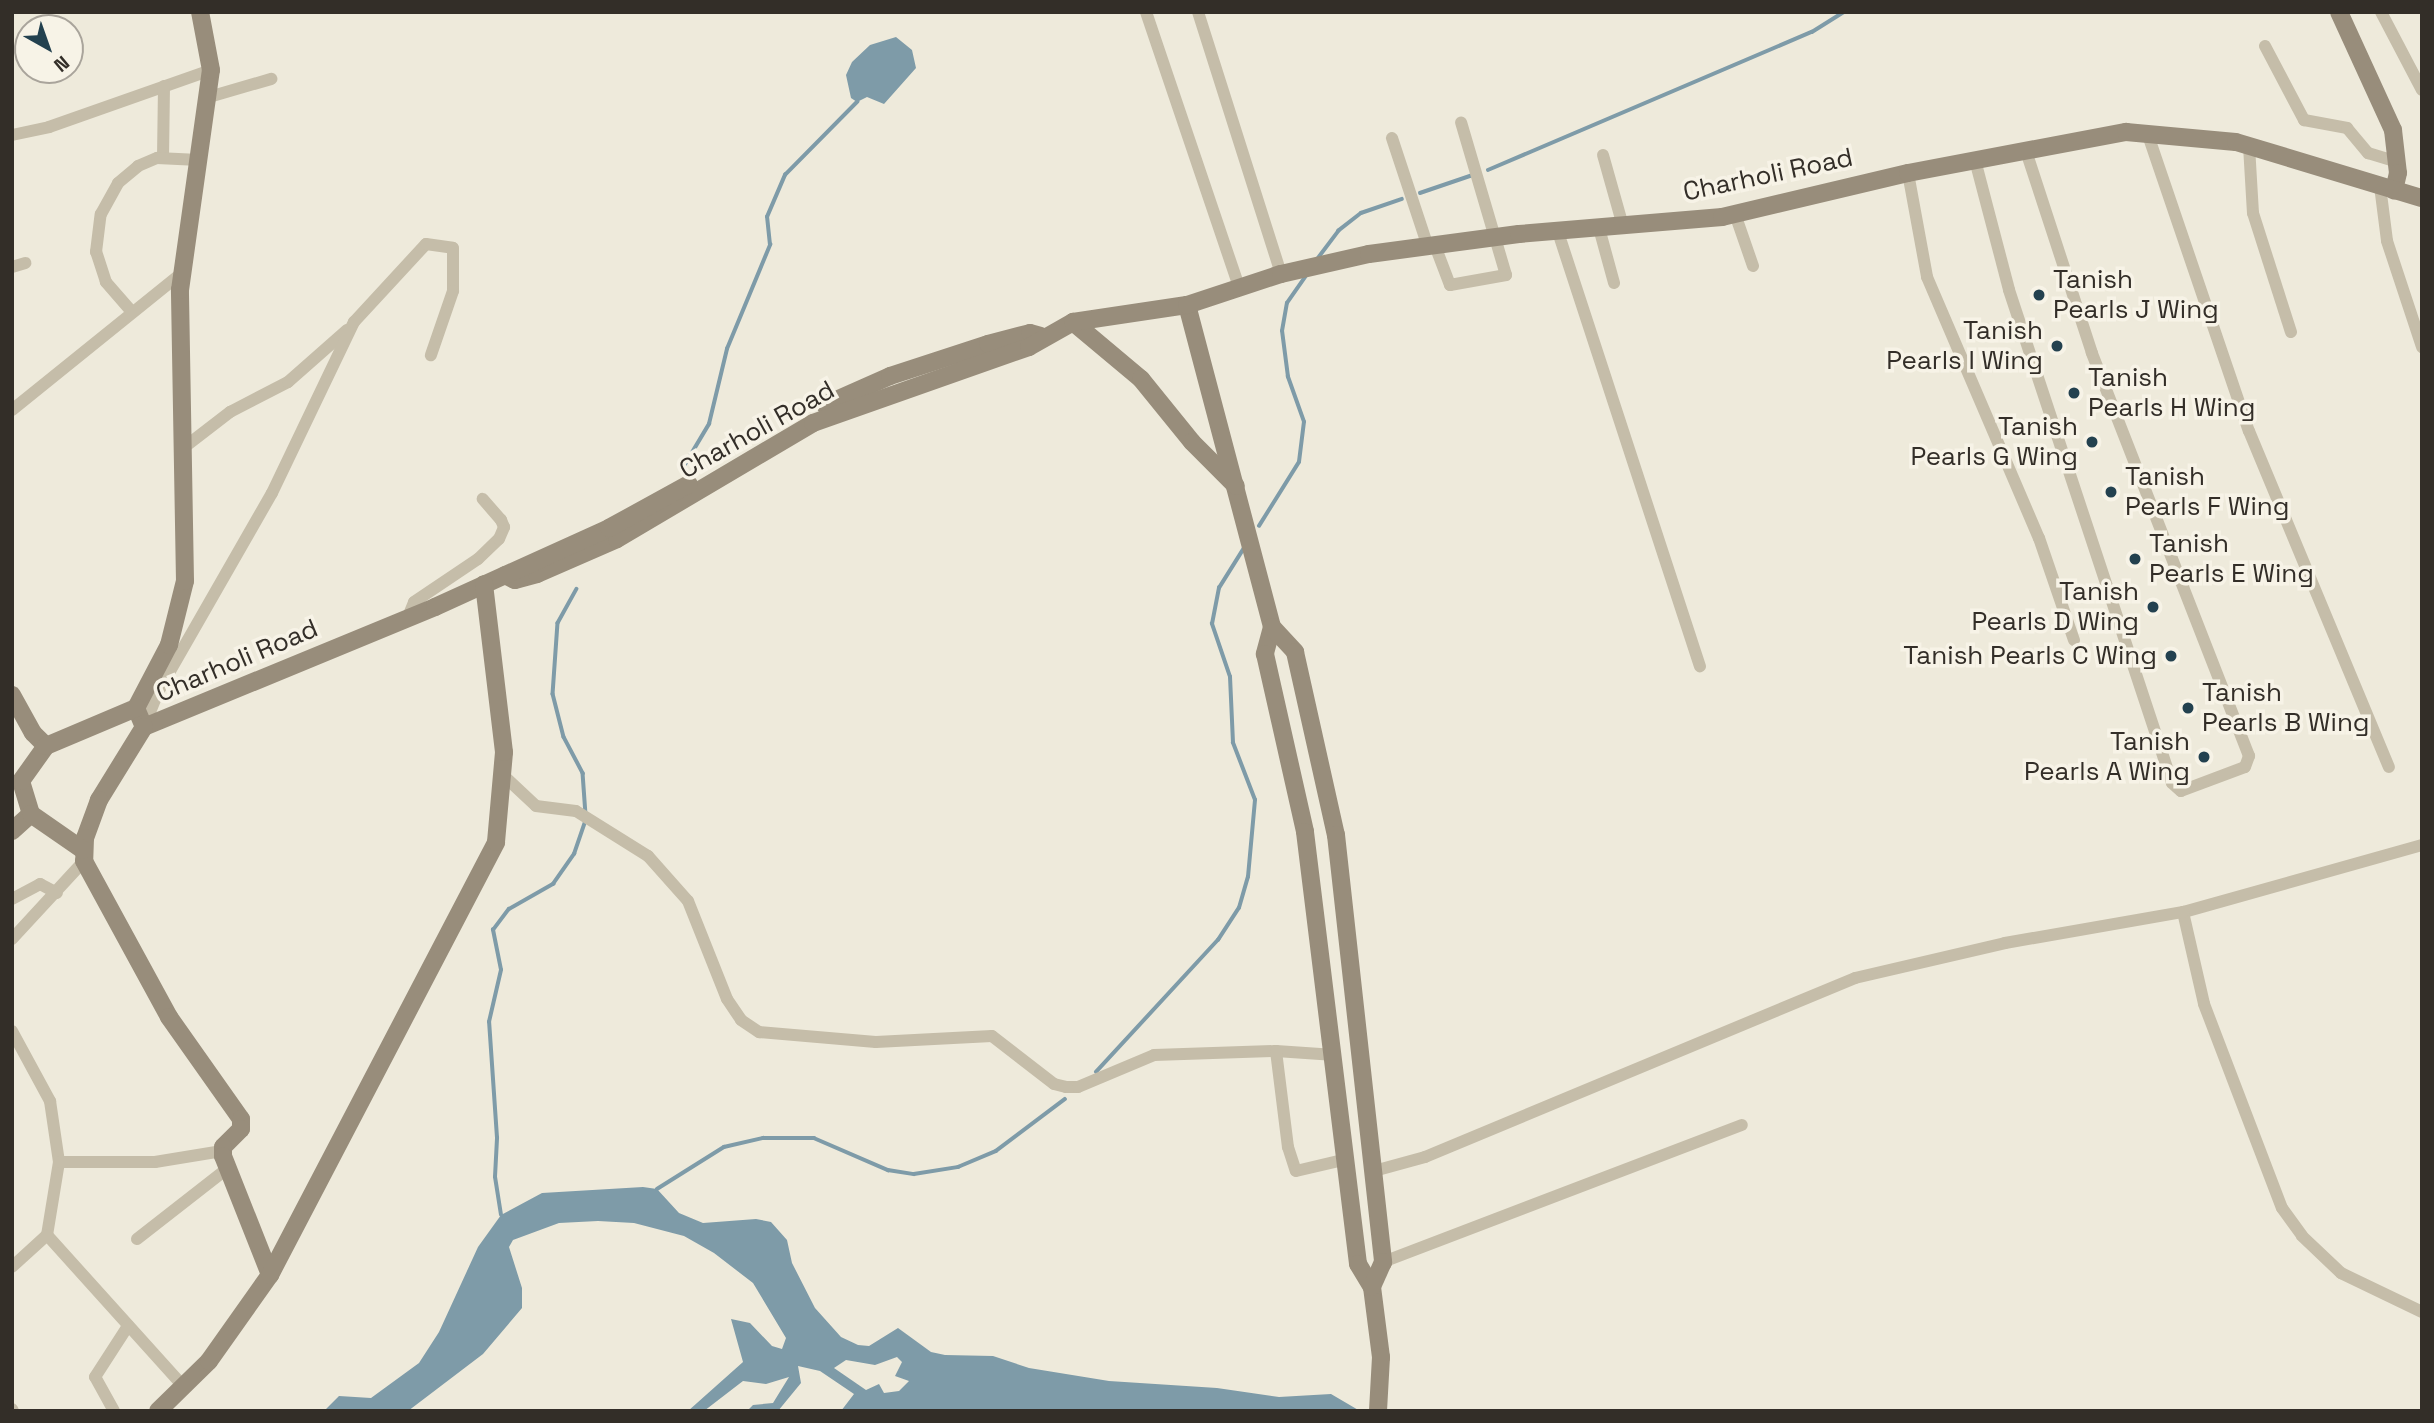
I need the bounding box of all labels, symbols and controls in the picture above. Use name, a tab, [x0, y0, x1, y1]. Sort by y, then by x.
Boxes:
north arrow	[14, 14, 84, 84]
text: N	[49, 50, 74, 78]
street label: Charholi Road	[1680, 142, 1856, 208]
place label: Tanish Pearls J Wing	[2053, 264, 2219, 326]
marker: Tanish Pearls J Wing	[2031, 287, 2047, 303]
place label: Tanish Pearls I Wing	[1886, 315, 2043, 376]
marker: Tanish Pearls I Wing	[2049, 338, 2065, 354]
place label: Tanish Pearls H Wing	[2088, 362, 2256, 424]
street label: Charholi Road	[674, 375, 840, 485]
marker: Tanish Pearls H Wing	[2066, 385, 2082, 401]
place label: Tanish Pearls G Wing	[1910, 411, 2078, 472]
marker: Tanish Pearls G Wing	[2084, 434, 2100, 450]
place label: Tanish Pearls F Wing	[2125, 461, 2290, 522]
marker: Tanish Pearls F Wing	[2103, 484, 2119, 500]
place label: Tanish Pearls E Wing	[2149, 528, 2314, 590]
marker: Tanish Pearls E Wing	[2127, 551, 2143, 567]
place label: Tanish Pearls D Wing	[1971, 576, 2139, 638]
marker: Tanish Pearls D Wing	[2145, 599, 2161, 615]
street label: Charholi Road	[151, 613, 323, 709]
place label: Tanish Pearls C Wing	[1903, 640, 2157, 672]
marker: Tanish Pearls C Wing	[2163, 648, 2179, 664]
place label: Tanish Pearls B Wing	[2202, 677, 2370, 738]
marker: Tanish Pearls B Wing	[2180, 700, 2196, 716]
place label: Tanish Pearls A Wing	[2023, 726, 2190, 788]
marker: Tanish Pearls A Wing	[2196, 749, 2212, 765]

